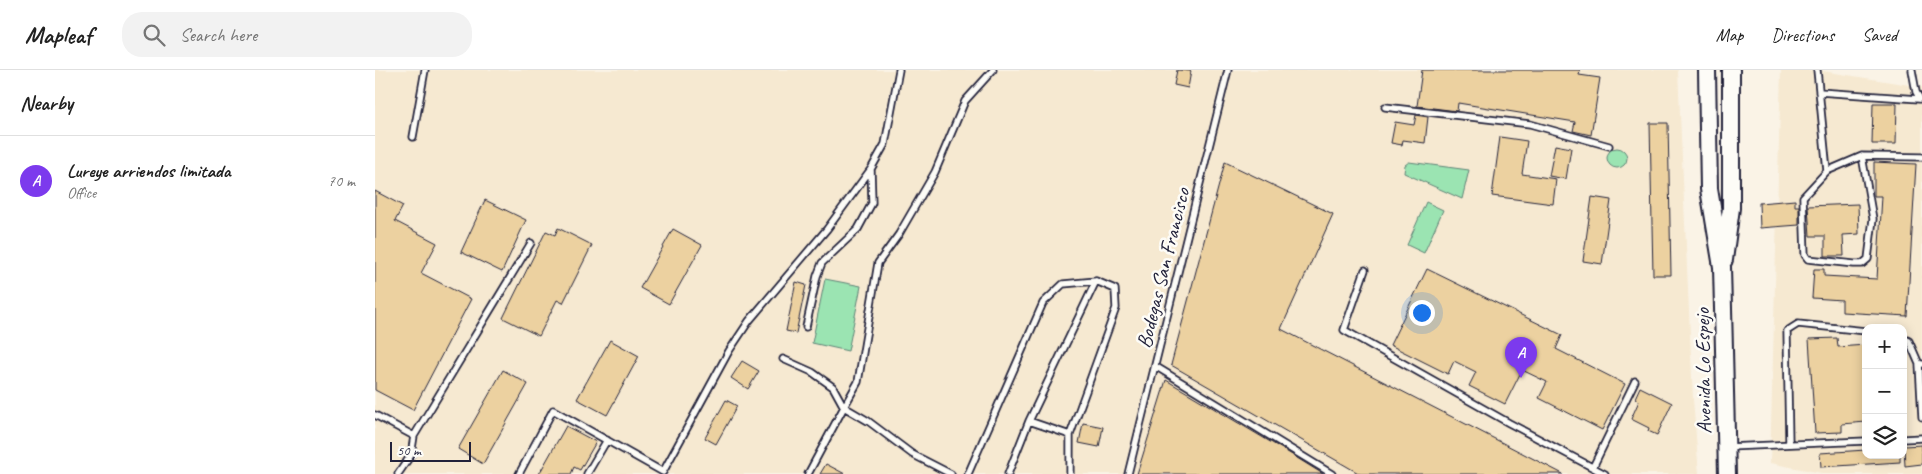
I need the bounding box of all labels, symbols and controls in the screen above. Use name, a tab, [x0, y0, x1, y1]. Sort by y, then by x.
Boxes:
search box	[122, 12, 472, 57]
text: Mapleaf	[25, 20, 92, 50]
icon: search	[140, 21, 168, 49]
text: Search here	[180, 23, 257, 47]
text: Map	[1716, 24, 1743, 46]
text: Directions	[1771, 24, 1834, 46]
text: Saved	[1862, 24, 1897, 46]
text: Nearby	[20, 90, 73, 116]
text: Lureye arriendos limitada	[67, 159, 231, 183]
text: A	[32, 171, 40, 191]
text: 70 m	[328, 171, 355, 191]
text: Office	[67, 183, 96, 203]
street label: Bodegas San Francisco	[1131, 184, 1196, 351]
your location	[1409, 300, 1435, 326]
street label: Avenida Lo Espejo	[1689, 306, 1717, 434]
map controls	[1862, 324, 1907, 459]
button: +	[1862, 324, 1907, 369]
pin: A	[1505, 337, 1537, 378]
button: −	[1862, 369, 1907, 414]
button: layers	[1862, 414, 1907, 459]
scale bar	[390, 439, 471, 462]
text: 50 m	[397, 442, 421, 459]

